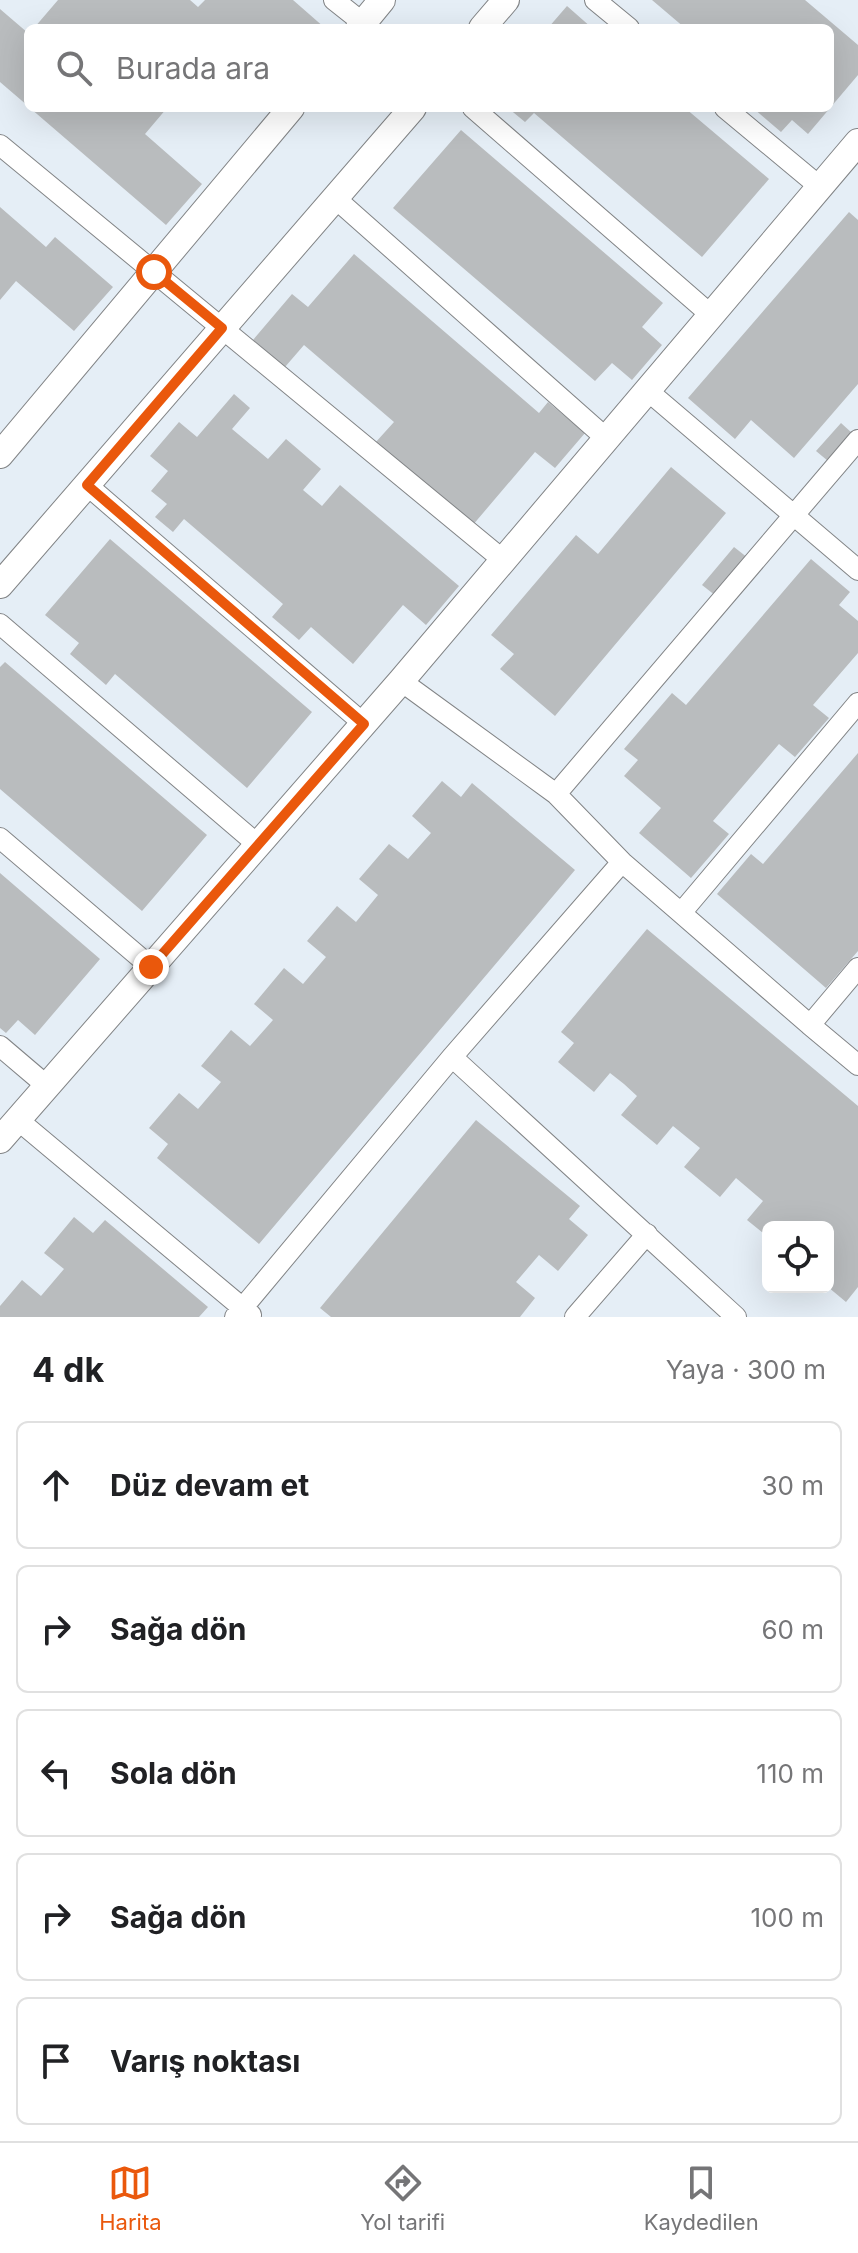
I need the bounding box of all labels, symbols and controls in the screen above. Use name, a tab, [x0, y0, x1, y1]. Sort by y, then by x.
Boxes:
search box	[24, 24, 834, 112]
icon: search	[52, 46, 96, 90]
text: Burada ara	[116, 50, 270, 86]
route start	[136, 254, 172, 290]
route end	[133, 949, 169, 985]
map controls	[762, 1221, 834, 1293]
button: locate	[762, 1221, 834, 1293]
text: 4 dk	[32, 1349, 104, 1390]
text: Yaya · 300 m	[666, 1354, 826, 1385]
icon: ahead	[34, 1463, 78, 1507]
text: Düz devam et	[110, 1467, 309, 1503]
text: 30 m	[761, 1470, 824, 1501]
icon: right	[34, 1607, 78, 1651]
text: Sağa dön	[110, 1611, 247, 1647]
text: 60 m	[761, 1614, 824, 1645]
icon: left	[34, 1751, 78, 1795]
text: Sola dön	[110, 1755, 237, 1791]
text: 110 m	[756, 1758, 824, 1789]
icon: right	[34, 1895, 78, 1939]
text: Sağa dön	[110, 1899, 247, 1935]
text: 100 m	[751, 1902, 824, 1933]
icon: arrive	[34, 2039, 78, 2083]
text: Varış noktası	[110, 2043, 300, 2079]
tab: Harita	[99, 2161, 162, 2235]
tab: Yol tarifi	[360, 2161, 445, 2235]
tab: Kaydedilen	[644, 2161, 759, 2235]

